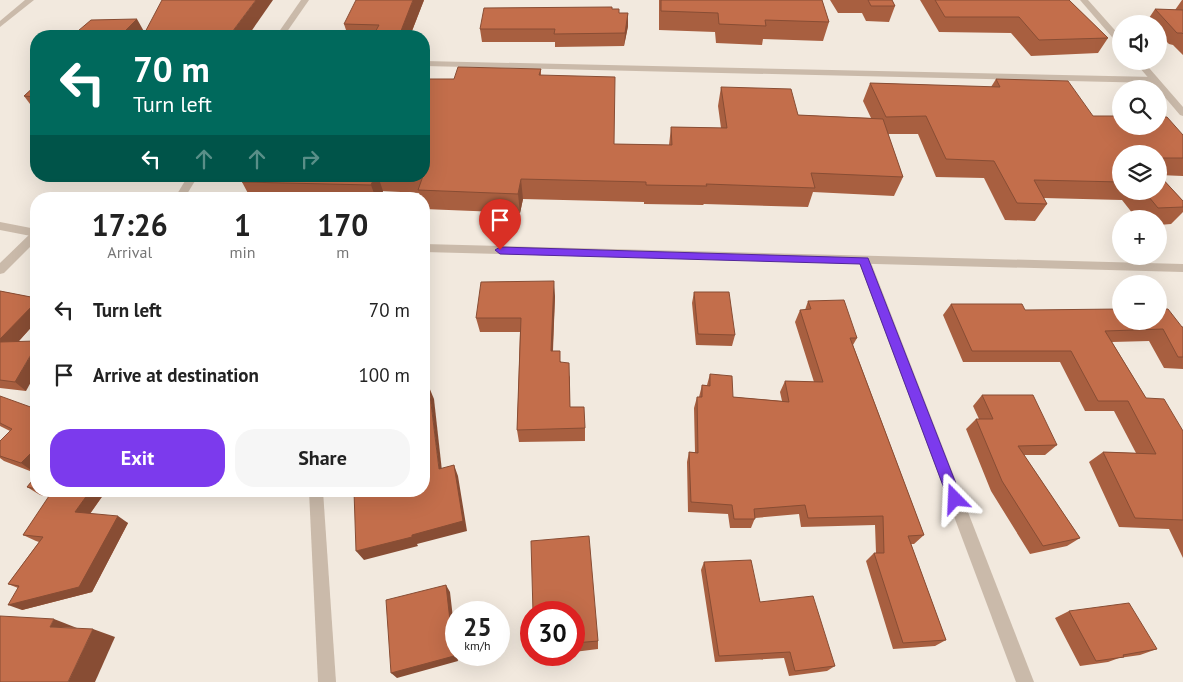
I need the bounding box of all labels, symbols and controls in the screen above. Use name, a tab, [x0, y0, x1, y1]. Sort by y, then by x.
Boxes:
map controls	[1112, 15, 1167, 330]
button: sound	[1112, 15, 1167, 70]
text: 70 m	[133, 46, 210, 92]
icon: left	[50, 50, 115, 115]
button: search	[1112, 80, 1167, 135]
text: Turn left	[133, 90, 212, 118]
icon: left	[137, 145, 165, 173]
icon: ahead	[190, 145, 218, 173]
icon: ahead	[243, 145, 271, 173]
icon: right	[296, 145, 324, 173]
button: layers	[1112, 145, 1167, 200]
pin	[479, 199, 521, 250]
text: 17:26	[92, 205, 168, 244]
text: 1	[234, 205, 251, 244]
text: 170	[317, 205, 368, 244]
icon: arrive	[486, 206, 514, 234]
button: +	[1112, 210, 1167, 265]
text: Arrival	[107, 242, 152, 262]
text: min	[230, 242, 256, 262]
text: m	[336, 242, 349, 262]
button: −	[1112, 275, 1167, 330]
icon: left	[50, 296, 78, 324]
text: Turn left	[93, 298, 162, 322]
text: 70 m	[369, 298, 410, 322]
icon: arrive	[50, 361, 78, 389]
text: Arrive at destination	[93, 363, 259, 387]
text: 100 m	[358, 363, 410, 387]
button: Exit	[50, 429, 225, 487]
button: Share	[235, 429, 410, 487]
position arrow	[928, 472, 980, 524]
speed limit sign: 30	[520, 601, 585, 666]
text: 25	[463, 611, 492, 643]
text: km/h	[464, 638, 491, 653]

